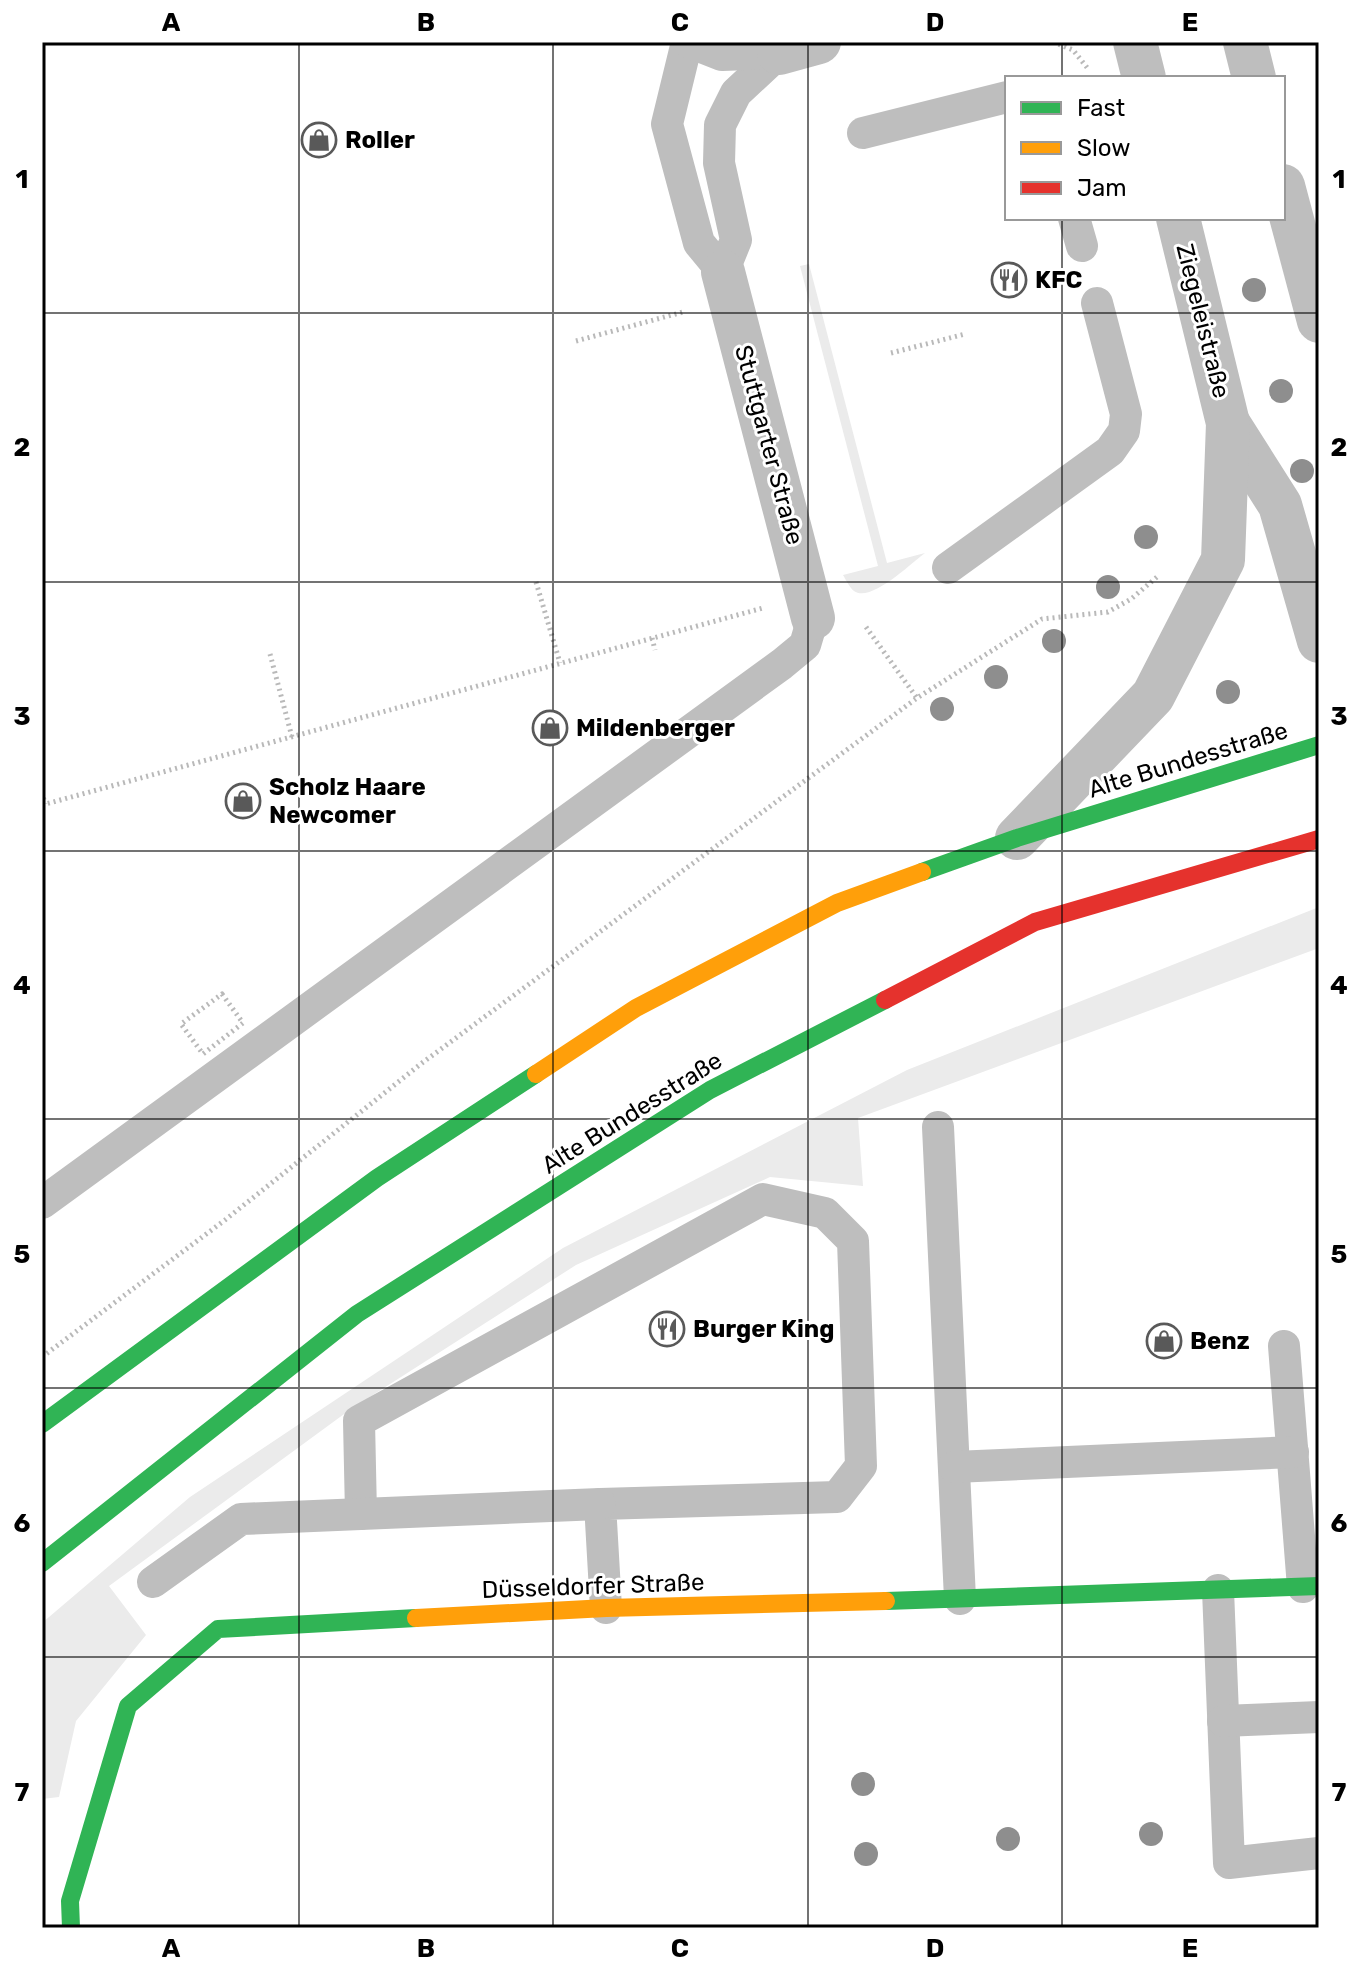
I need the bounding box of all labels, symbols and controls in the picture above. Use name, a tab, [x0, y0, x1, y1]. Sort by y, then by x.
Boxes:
text: A	[162, 7, 181, 38]
text: B	[417, 7, 435, 38]
text: C	[671, 7, 689, 38]
text: D	[926, 7, 944, 38]
text: E	[1182, 7, 1198, 38]
legend	[1005, 76, 1285, 220]
text: Fast	[1077, 94, 1125, 122]
shop icon: Roller	[300, 121, 338, 159]
place label: Roller	[345, 126, 415, 154]
text: Slow	[1077, 134, 1130, 162]
text: 1	[16, 164, 28, 195]
text: 1	[1333, 164, 1345, 195]
text: Jam	[1077, 174, 1127, 202]
street label: Ziegeleistraße	[1170, 241, 1236, 401]
restaurant icon: KFC	[990, 261, 1028, 299]
place label: KFC	[1035, 266, 1083, 294]
street label: Stuttgarter Straße	[729, 342, 809, 548]
text: 2	[14, 432, 30, 463]
text: 2	[1331, 432, 1347, 463]
text: 3	[13, 701, 31, 732]
text: 3	[1330, 701, 1348, 732]
shop icon: Mildenberger	[531, 709, 569, 747]
place label: Mildenberger	[576, 714, 735, 742]
street label: Alte Bundesstraße	[1085, 716, 1291, 804]
place label: Scholz Haare Newcomer	[269, 773, 426, 829]
shop icon: Scholz Haare Newcomer	[224, 782, 262, 820]
text: 4	[13, 970, 31, 1001]
text: 4	[1330, 970, 1348, 1001]
street label: Alte Bundesstraße	[537, 1046, 727, 1180]
text: 5	[14, 1239, 30, 1270]
text: 5	[1331, 1239, 1347, 1270]
restaurant icon: Burger King	[648, 1310, 686, 1348]
place label: Burger King	[693, 1315, 835, 1343]
shop icon: Benz	[1145, 1322, 1183, 1360]
place label: Benz	[1190, 1327, 1250, 1355]
text: 6	[14, 1508, 31, 1539]
text: 6	[1331, 1508, 1348, 1539]
street label: Düsseldorfer Straße	[481, 1568, 705, 1604]
text: 7	[15, 1777, 30, 1808]
text: 7	[1332, 1777, 1347, 1808]
text: A	[162, 1933, 181, 1964]
text: B	[417, 1933, 435, 1964]
text: C	[671, 1933, 689, 1964]
text: D	[926, 1933, 944, 1964]
text: E	[1182, 1933, 1198, 1964]

